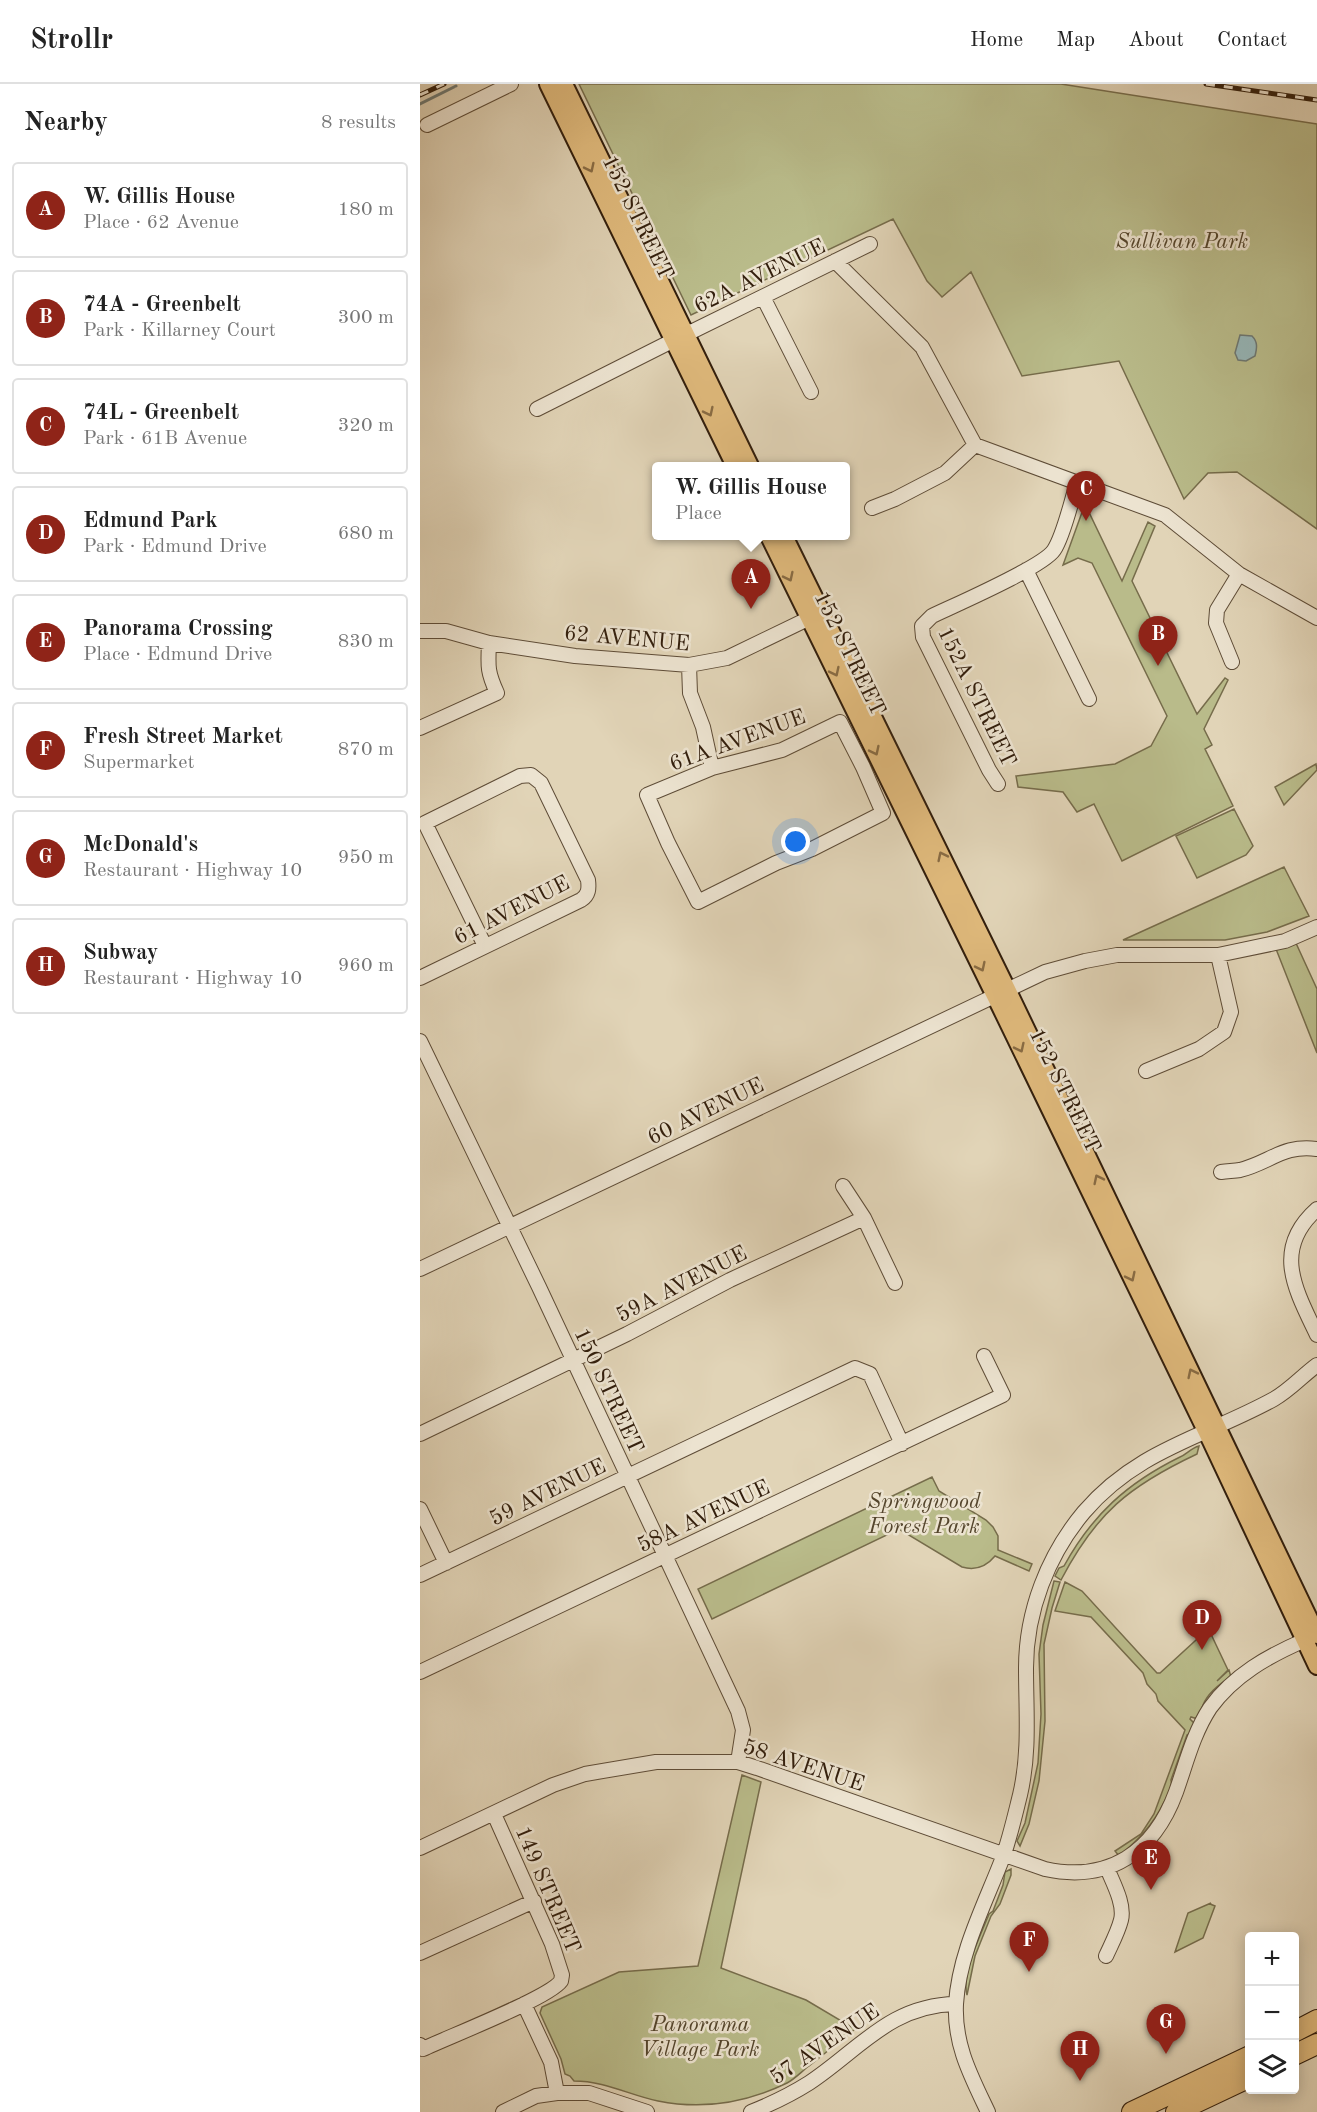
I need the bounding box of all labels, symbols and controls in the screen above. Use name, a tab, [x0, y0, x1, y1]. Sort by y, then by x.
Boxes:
text: Strollr	[30, 27, 113, 55]
text: Home	[970, 30, 1023, 51]
text: Map	[1056, 30, 1095, 51]
text: About	[1128, 30, 1184, 51]
text: Contact	[1217, 30, 1287, 51]
text: Nearby	[24, 110, 108, 136]
text: 8 results	[321, 113, 396, 133]
street label: 152 STREET	[598, 152, 677, 284]
one-way arrow	[582, 162, 594, 173]
text: W. Gillis House	[83, 186, 235, 208]
text: A	[38, 200, 53, 220]
text: 180 m	[338, 200, 394, 220]
text: Place · 62 Avenue	[83, 213, 239, 233]
park label: Sullivan Park	[1116, 231, 1249, 253]
street label: 62A AVENUE	[691, 236, 829, 318]
text: 74A - Greenbelt	[83, 294, 241, 316]
text: B	[38, 308, 53, 328]
text: 300 m	[338, 308, 394, 328]
text: Park · Killarney Court	[83, 321, 276, 341]
text: 74L - Greenbelt	[83, 402, 239, 424]
one-way arrow	[701, 405, 713, 416]
text: C	[39, 416, 52, 436]
text: 320 m	[338, 416, 394, 436]
text: Park · 61B Avenue	[83, 429, 247, 449]
popup	[652, 462, 850, 540]
pin: C	[1066, 472, 1106, 521]
text: W. Gillis House	[675, 477, 827, 499]
text: Place	[675, 504, 722, 524]
text: Edmund Park	[83, 510, 217, 532]
text: D	[38, 524, 53, 544]
text: 680 m	[338, 524, 394, 544]
text: Park · Edmund Drive	[83, 537, 267, 557]
pin: A	[732, 560, 770, 609]
one-way arrow	[781, 571, 793, 582]
street label: 152 STREET	[810, 588, 889, 720]
pin: B	[1138, 616, 1178, 666]
text: Panorama Crossing	[83, 618, 273, 640]
street label: 62 AVENUE	[563, 623, 691, 655]
street label: 152A STREET	[933, 624, 1019, 770]
text: E	[39, 632, 52, 652]
text: 830 m	[338, 632, 394, 652]
text: Place · Edmund Drive	[83, 645, 272, 665]
one-way arrow	[828, 665, 840, 676]
street label: 61A AVENUE	[667, 706, 809, 776]
text: Fresh Street Market	[83, 726, 283, 748]
text: F	[39, 740, 52, 760]
text: 870 m	[338, 740, 394, 760]
one-way arrow	[867, 745, 879, 756]
text: Supermarket	[83, 753, 194, 773]
your location	[781, 827, 810, 856]
text: McDonald's	[83, 834, 198, 856]
text: G	[38, 848, 53, 868]
text: 950 m	[338, 848, 394, 868]
one-way arrow	[937, 852, 949, 863]
text: Restaurant · Highway 10	[83, 861, 302, 881]
street label: 61 AVENUE	[451, 872, 573, 949]
text: Subway	[83, 942, 158, 964]
text: H	[37, 956, 54, 976]
text: 960 m	[338, 956, 394, 976]
one-way arrow	[974, 961, 985, 971]
text: Restaurant · Highway 10	[83, 969, 302, 989]
street label: 152 STREET	[1025, 1025, 1104, 1157]
one-way arrow	[1013, 1041, 1025, 1052]
street label: 60 AVENUE	[644, 1074, 767, 1149]
one-way arrow	[1094, 1174, 1106, 1185]
street label: 59A AVENUE	[613, 1242, 751, 1327]
one-way arrow	[1124, 1270, 1135, 1281]
street label: 150 STREET	[570, 1325, 647, 1457]
one-way arrow	[1188, 1369, 1199, 1380]
street label: 59 AVENUE	[486, 1455, 609, 1530]
street label: 58A AVENUE	[634, 1477, 773, 1557]
park label: Springwood Forest Park	[867, 1491, 981, 1538]
pin: D	[1182, 1600, 1222, 1650]
street label: 58 AVENUE	[740, 1736, 867, 1796]
street label: 149 STREET	[511, 1823, 584, 1956]
pin: E	[1132, 1840, 1170, 1890]
pin: F	[1010, 1922, 1048, 1972]
map controls	[1245, 1932, 1299, 2094]
button: +	[1245, 1932, 1299, 1986]
button: −	[1245, 1986, 1299, 2040]
street label: 57 AVENUE	[767, 2000, 884, 2089]
pin: G	[1146, 2004, 1186, 2054]
park label: Panorama Village Park	[641, 2014, 760, 2061]
pin: H	[1060, 2032, 1100, 2081]
button: layers	[1245, 2040, 1299, 2094]

